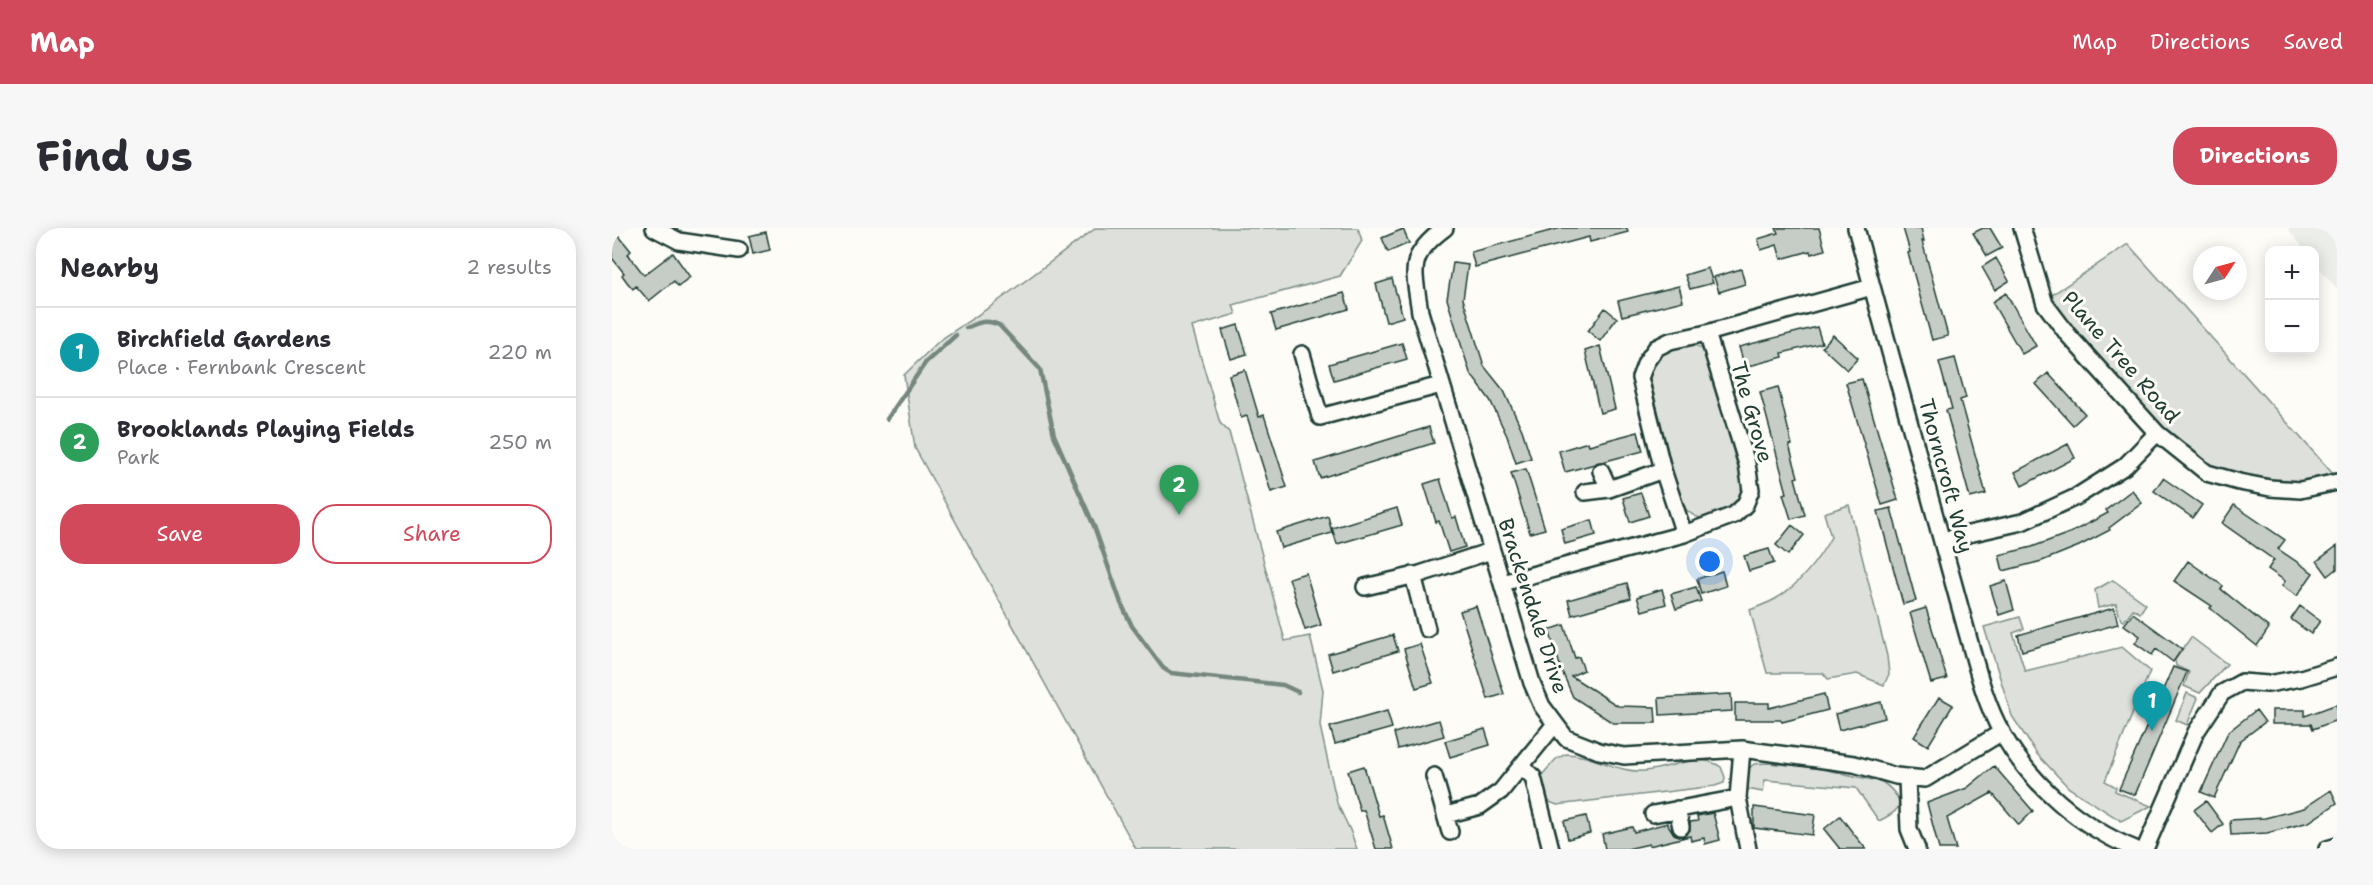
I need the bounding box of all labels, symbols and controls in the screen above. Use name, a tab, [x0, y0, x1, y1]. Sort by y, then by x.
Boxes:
text: Map	[30, 23, 95, 61]
text: Map	[2072, 28, 2117, 56]
text: Directions	[2150, 28, 2250, 56]
text: Saved	[2283, 28, 2343, 56]
button: Directions	[2173, 127, 2337, 185]
text: Find us	[36, 128, 193, 184]
north arrow	[2193, 246, 2247, 300]
map controls	[2265, 246, 2319, 354]
button: +	[2265, 246, 2319, 300]
text: Nearby	[60, 250, 159, 285]
text: 2 results	[466, 254, 552, 280]
street label: Plane Tree Road	[2056, 285, 2186, 429]
button: −	[2265, 300, 2319, 354]
text: Birchfield Gardens	[117, 325, 331, 354]
text: 1	[75, 339, 84, 365]
text: 220 m	[488, 339, 552, 365]
text: Place · Fernbank Crescent	[117, 354, 366, 380]
street label: The Grove	[1724, 358, 1780, 466]
street label: Thorncroft Way	[1912, 396, 1980, 556]
text: Brooklands Playing Fields	[117, 415, 415, 444]
text: 2	[73, 429, 87, 455]
text: 250 m	[488, 429, 552, 455]
text: Park	[117, 444, 160, 470]
pin: 2	[1160, 466, 1198, 515]
button: Save	[60, 504, 300, 564]
button: Share	[312, 504, 552, 564]
street label: Brackendale Drive	[1491, 515, 1575, 697]
your location	[1695, 547, 1724, 576]
pin: 1	[2132, 682, 2172, 731]

